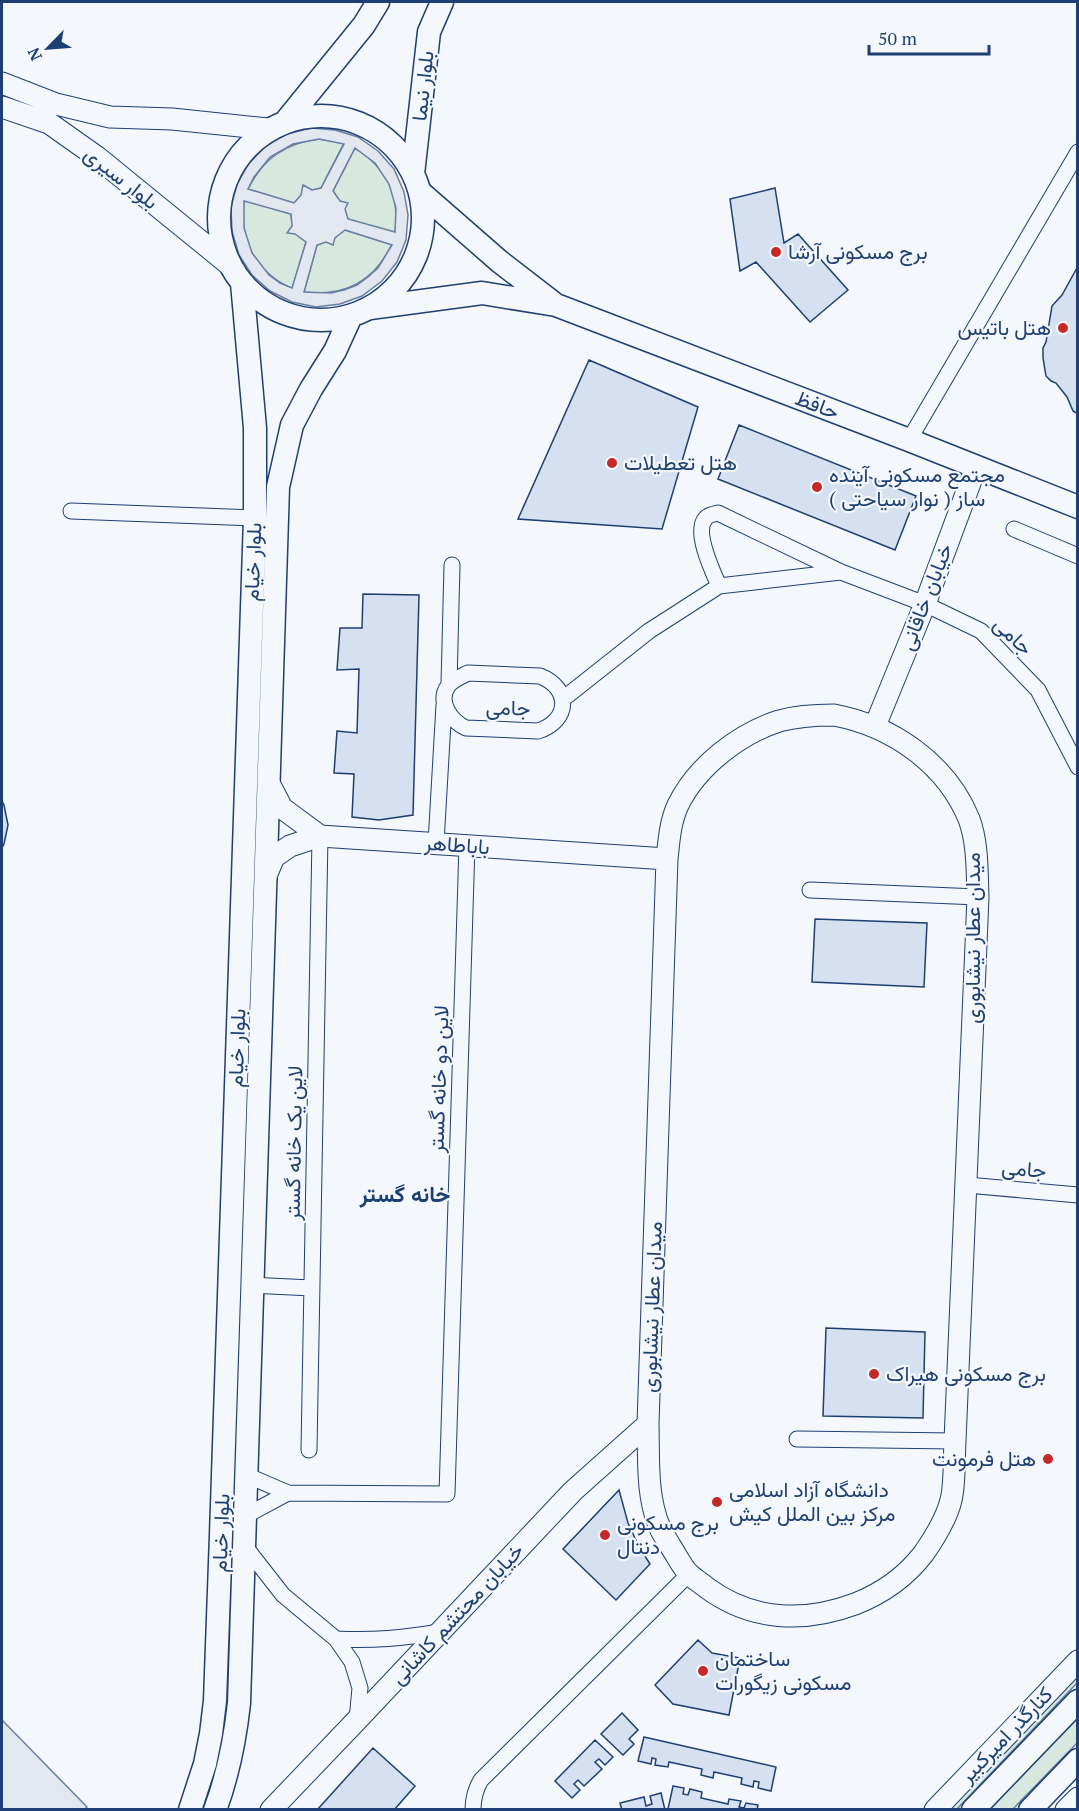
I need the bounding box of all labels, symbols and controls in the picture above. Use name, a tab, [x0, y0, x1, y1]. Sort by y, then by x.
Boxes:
north arrow	[18, 18, 78, 78]
scale bar	[869, 18, 989, 56]
text: 50 m	[878, 26, 918, 50]
text: N	[22, 44, 47, 64]
street label: بلوار نیما	[404, 49, 440, 122]
street label: بلوار سیری	[79, 139, 165, 215]
place label: برج مسکونی آرشا	[788, 237, 928, 266]
marker: برج مسکونی آرشا	[769, 245, 783, 259]
place label: هتل باتیس	[957, 313, 1051, 341]
marker: هتل باتیس	[1056, 321, 1070, 335]
street label: حافظ	[791, 383, 843, 425]
place label: هتل تعطیلات	[624, 448, 737, 476]
marker: هتل تعطیلات	[605, 456, 619, 470]
place label: مجتمع مسکونی آینده ساز ( نوار سیاحتی )	[829, 460, 1005, 512]
marker: مجتمع مسکونی آینده ساز ( نوار سیاحتی )	[810, 480, 824, 494]
street label: بلوار خیام	[237, 522, 268, 602]
street label: خیابان خاقانی	[892, 539, 958, 654]
street label: جامی	[988, 610, 1040, 661]
street label: جامی	[485, 693, 531, 721]
street label: باباطاهر	[423, 828, 491, 860]
street label: میدان عطار نیشابوری	[958, 852, 986, 1024]
street label: لاین دو خانه گستر	[421, 1004, 455, 1154]
street label: بلوار خیام	[221, 1008, 252, 1088]
street label: لاین یک خانه گستر	[278, 1065, 308, 1222]
street label: جامی	[1001, 1152, 1048, 1184]
district label: خانه گستر	[359, 1179, 450, 1208]
street label: میدان عطار نیشابوری	[634, 1221, 668, 1393]
place label: برج مسکونی هیراک	[886, 1359, 1046, 1388]
marker: برج مسکونی هیراک	[867, 1367, 881, 1381]
place label: هتل فرمونت	[932, 1444, 1036, 1472]
marker: هتل فرمونت	[1041, 1452, 1055, 1466]
place label: دانشگاه آزاد اسلامی مرکز بین الملل کیش	[729, 1475, 895, 1527]
street label: بلوار خیام	[205, 1493, 236, 1573]
marker: دانشگاه آزاد اسلامی مرکز بین الملل کیش	[710, 1495, 724, 1509]
place label: برج مسکونی دنتال	[617, 1508, 719, 1560]
marker: برج مسکونی دنتال	[598, 1528, 612, 1542]
street label: خیابان محتشم کاشانی	[383, 1537, 530, 1691]
place label: ساختمان مسکونی زیگورات	[715, 1644, 852, 1696]
marker: ساختمان مسکونی زیگورات	[696, 1664, 710, 1678]
street label: کنارگذر امیرکبیر	[952, 1680, 1058, 1789]

